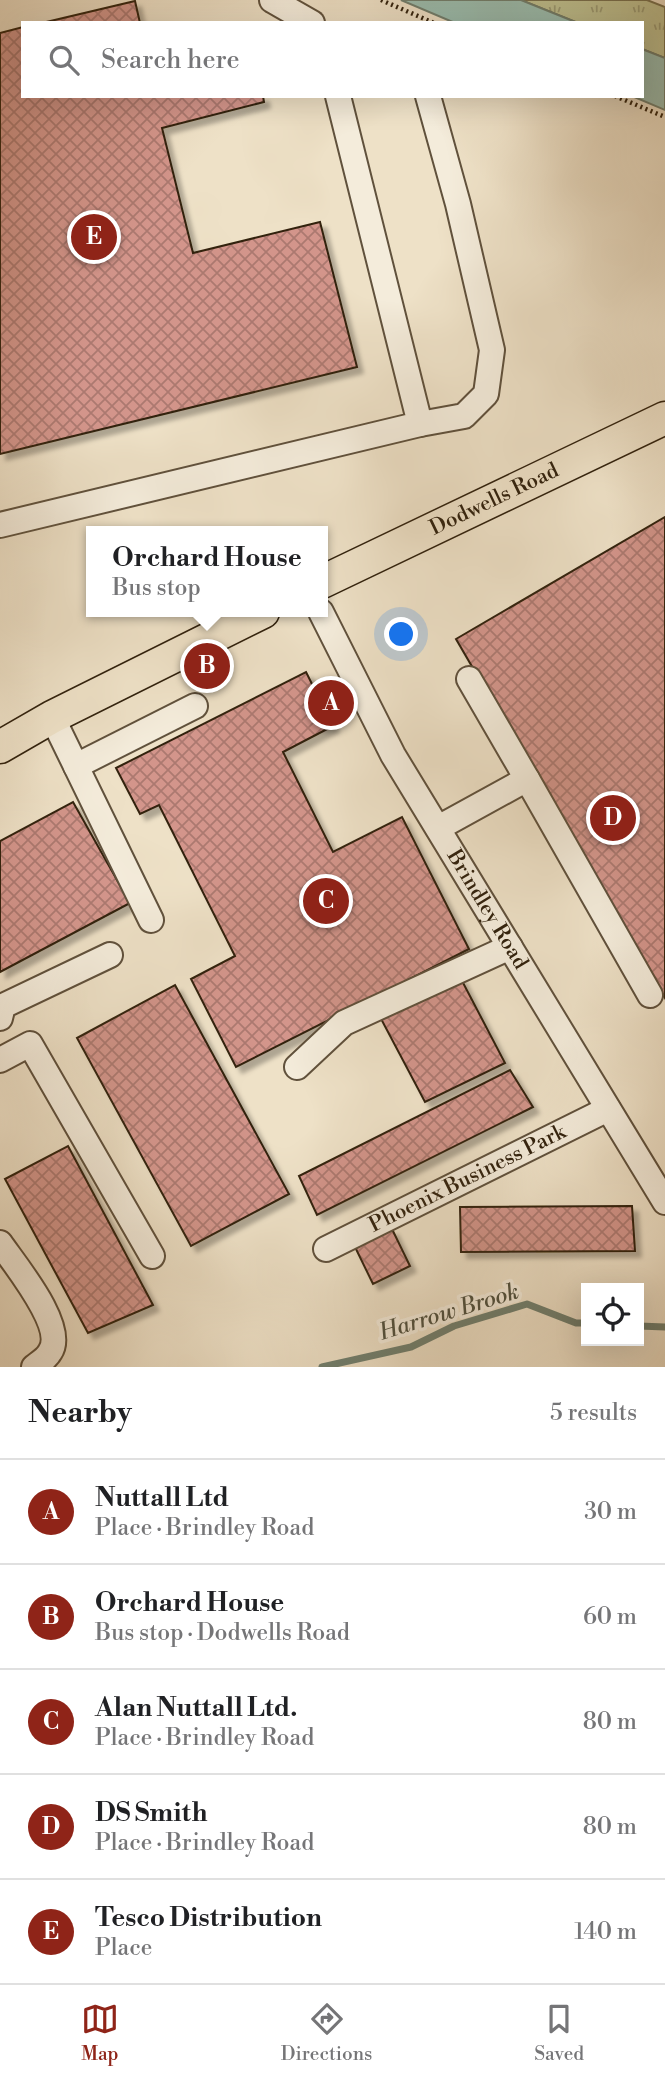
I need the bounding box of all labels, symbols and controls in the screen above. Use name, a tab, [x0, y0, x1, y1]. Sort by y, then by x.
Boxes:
search box	[21, 21, 644, 98]
icon: search	[45, 41, 83, 79]
text: Search here	[101, 44, 240, 76]
pin: E	[71, 211, 117, 263]
street label: Dodwells Road	[426, 458, 563, 542]
popup	[86, 526, 328, 617]
text: Orchard House	[112, 542, 302, 574]
text: Bus stop	[112, 574, 201, 602]
your location	[384, 617, 418, 651]
pin: B	[184, 640, 230, 692]
pin: A	[308, 677, 354, 729]
pin: D	[590, 792, 636, 844]
street label: Brindley Road	[440, 844, 533, 974]
pin: C	[303, 875, 349, 927]
street label: Phoenix Business Park	[365, 1119, 571, 1238]
water label: Harrow Brook	[375, 1277, 522, 1347]
map controls	[581, 1283, 644, 1346]
button: locate	[581, 1283, 644, 1346]
text: Nearby	[28, 1394, 132, 1432]
text: 5 results	[550, 1399, 637, 1427]
text: Nuttall Ltd	[95, 1482, 229, 1514]
text: A	[43, 1498, 59, 1526]
text: 30 m	[584, 1498, 637, 1526]
text: Place · Brindley Road	[95, 1514, 314, 1542]
text: Orchard House	[95, 1587, 284, 1619]
text: B	[42, 1603, 60, 1631]
text: 60 m	[583, 1603, 637, 1631]
text: Bus stop · Dodwells Road	[95, 1619, 350, 1647]
text: Alan Nuttall Ltd.	[95, 1692, 297, 1724]
text: C	[43, 1708, 59, 1736]
text: 80 m	[583, 1708, 637, 1736]
text: Place · Brindley Road	[95, 1724, 314, 1752]
text: DS Smith	[95, 1797, 207, 1829]
text: D	[42, 1813, 60, 1841]
text: 80 m	[583, 1813, 637, 1841]
text: Place · Brindley Road	[95, 1829, 314, 1857]
text: Tesco Distribution	[95, 1902, 322, 1934]
text: E	[43, 1918, 59, 1946]
text: 140 m	[574, 1918, 637, 1946]
text: Place	[95, 1934, 152, 1962]
tab: Map	[81, 2000, 119, 2066]
tab: Directions	[281, 2000, 372, 2066]
tab: Saved	[534, 2000, 584, 2066]

